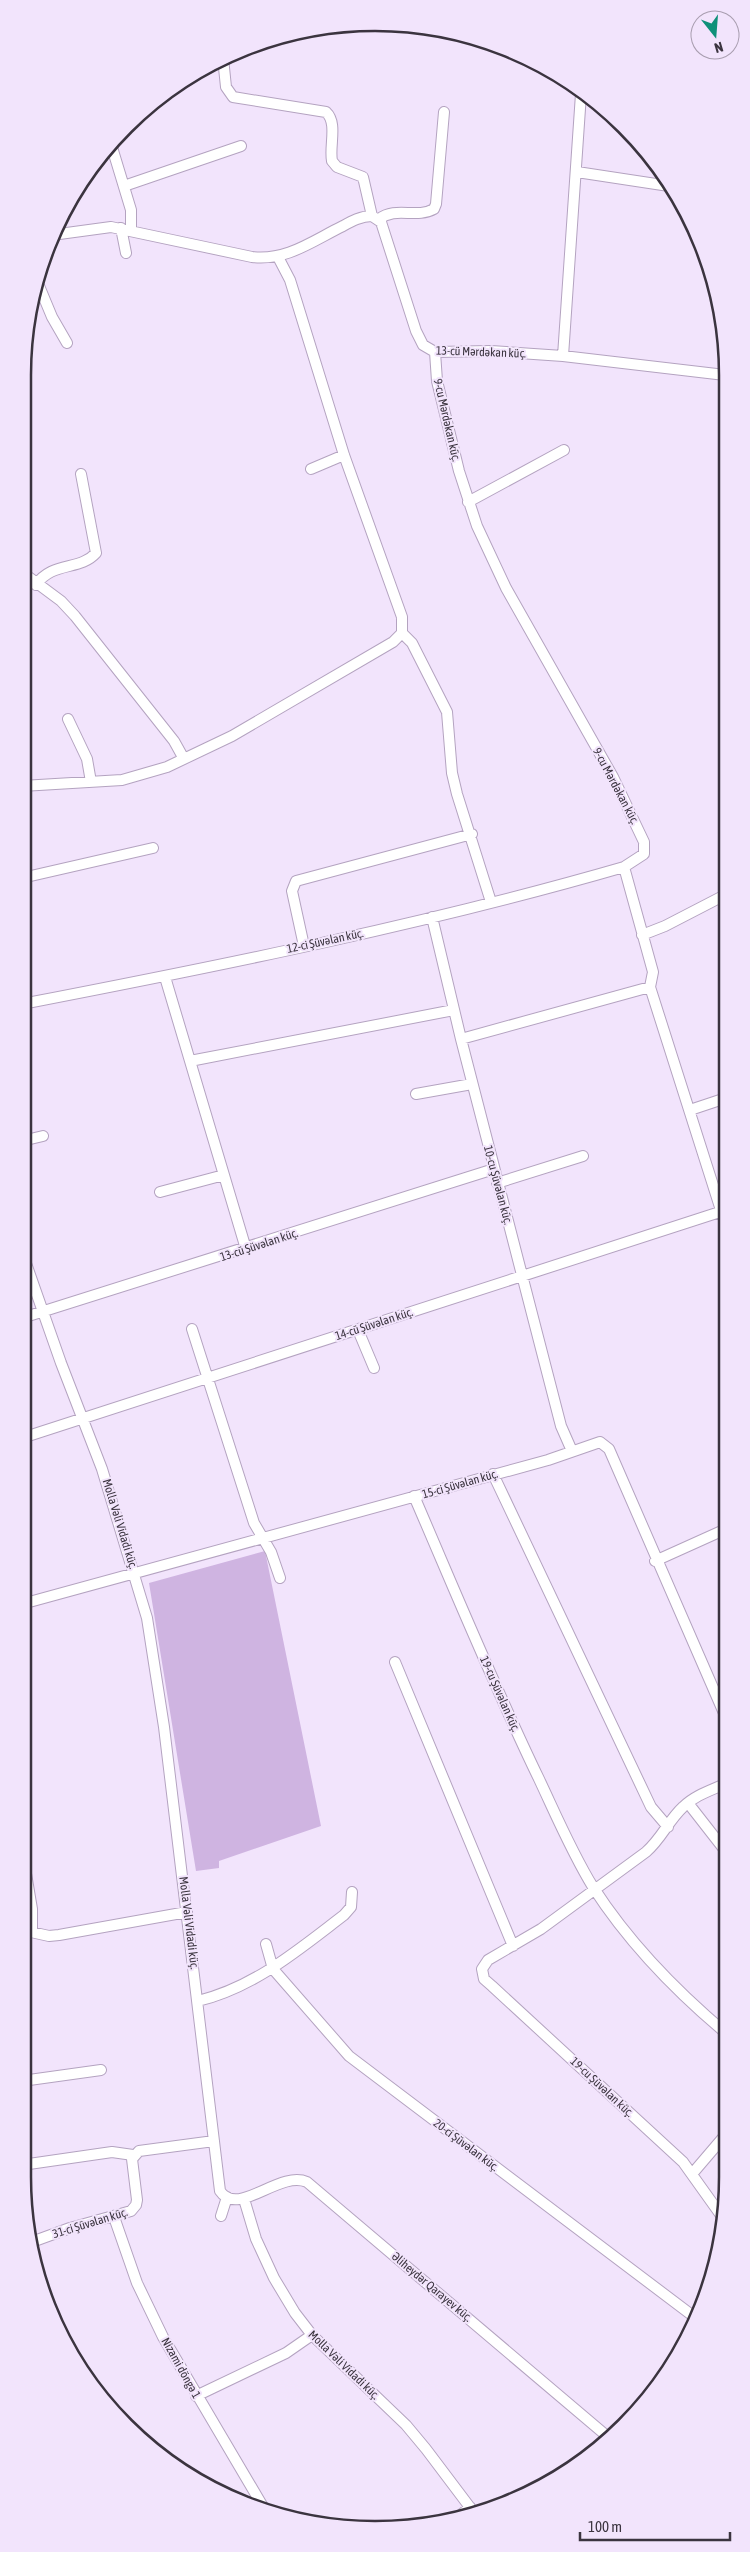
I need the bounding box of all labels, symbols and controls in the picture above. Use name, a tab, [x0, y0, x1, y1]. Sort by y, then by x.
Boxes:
north arrow	[690, 10, 740, 60]
text: N	[713, 39, 725, 56]
street label: 13-cü Mərdəkan küç.	[436, 343, 526, 361]
street label: 9-cu Mərdəkan küç.	[431, 377, 463, 463]
street label: 9-cu Mərdəkan küç.	[590, 745, 642, 827]
street label: 12-ci Şüvəlan küç.	[285, 926, 365, 956]
street label: 10-cu Şüvəlan küç.	[481, 1144, 515, 1226]
street label: 13-cü Şüvəlan küç.	[218, 1226, 300, 1264]
street label: 14-cü Şüvəlan küç.	[333, 1305, 415, 1343]
street label: 15-ci Şüvəlan küç.	[421, 1467, 499, 1501]
street label: Molla Vəli Vidadi küç.	[100, 1477, 140, 1571]
street label: 19-cu Şüvəlan küç.	[477, 1654, 523, 1734]
street label: Molla Vəli Vidadi küç.	[176, 1876, 202, 1970]
street label: 19-cu Şüvəlan küç.	[568, 2054, 636, 2120]
street label: 20-ci Şüvəlan küç.	[431, 2116, 501, 2174]
street label: 31-ci Şüvəlan küç.	[51, 2205, 129, 2241]
street label: Əliheydər Qarayev küç.	[389, 2249, 475, 2325]
street label: Molla Vəli Vidadi küç.	[306, 2328, 382, 2402]
street label: Nizami döngə 1	[158, 2335, 204, 2401]
scale bar	[580, 2510, 730, 2542]
text: 100 m	[588, 2518, 622, 2535]

